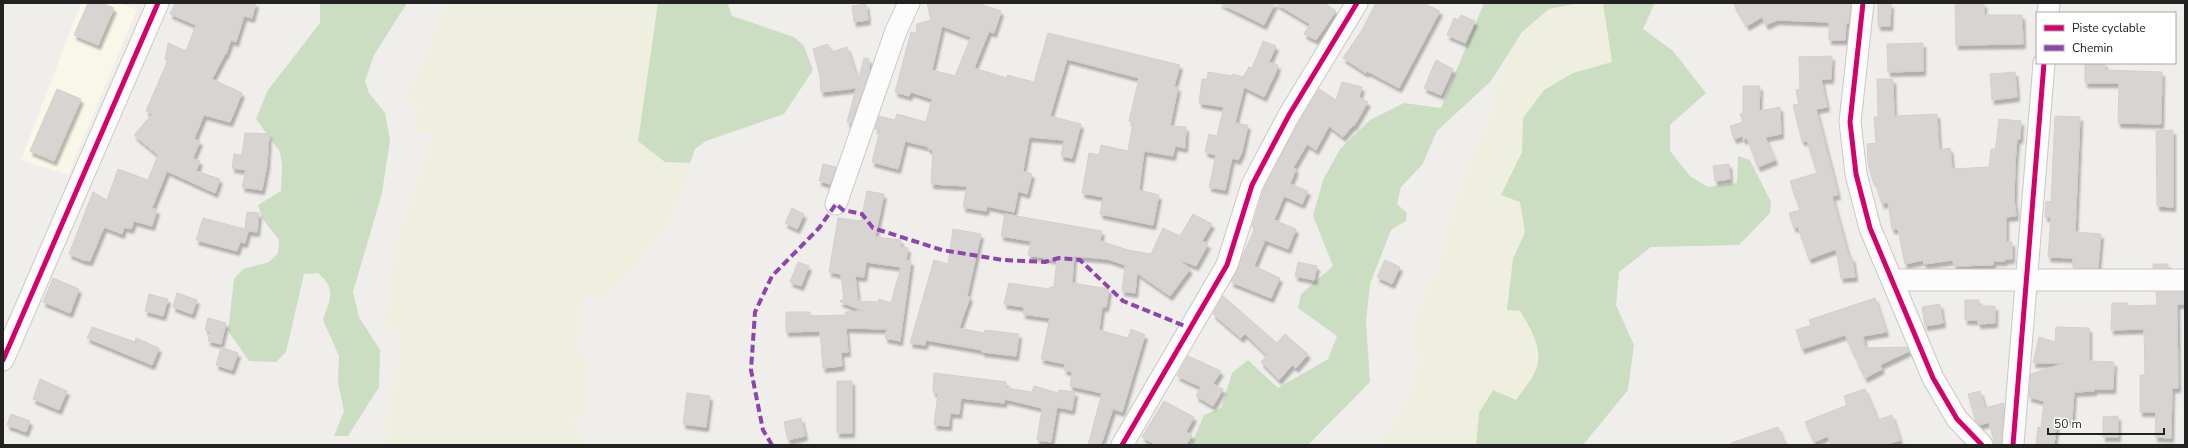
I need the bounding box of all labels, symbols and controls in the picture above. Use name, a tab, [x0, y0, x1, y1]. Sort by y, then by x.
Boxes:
legend	[2036, 12, 2176, 64]
text: Piste cyclable	[2072, 20, 2146, 36]
text: Chemin	[2072, 40, 2113, 56]
scale bar	[2048, 410, 2164, 436]
text: 50 m	[2054, 416, 2082, 432]

